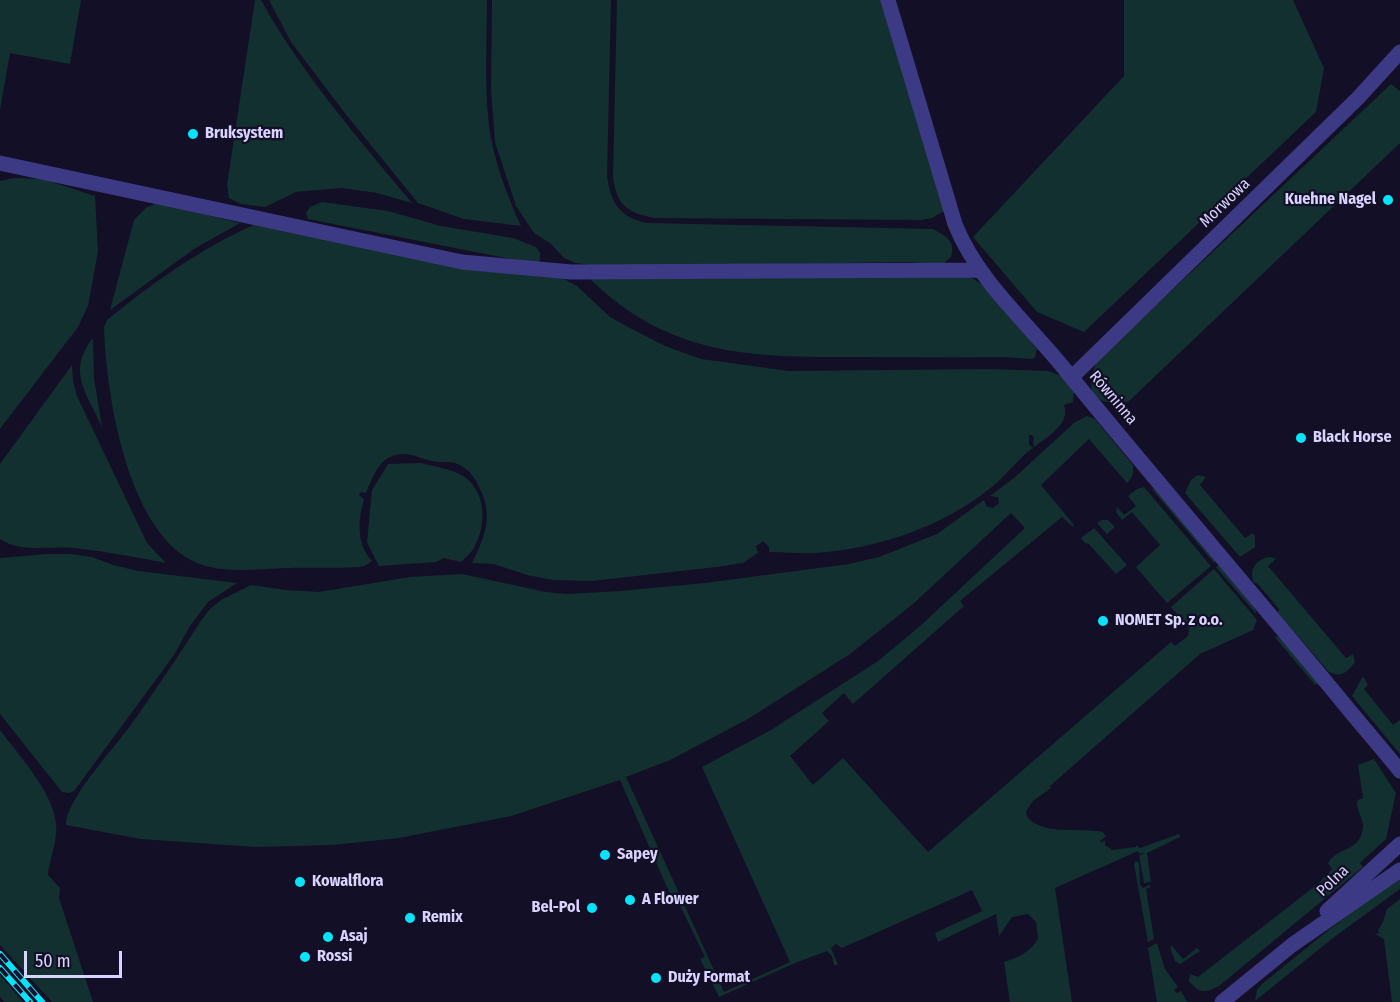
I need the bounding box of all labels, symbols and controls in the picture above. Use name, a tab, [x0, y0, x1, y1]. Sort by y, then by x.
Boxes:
place label: Bruksystem	[205, 124, 283, 144]
marker: Bruksystem	[186, 127, 200, 141]
street label: Morwowa	[1196, 174, 1254, 232]
place label: Kuehne Nagel	[1285, 190, 1376, 210]
marker: Kuehne Nagel	[1381, 193, 1395, 207]
street label: Równinna	[1085, 367, 1141, 429]
place label: Black Horse	[1313, 428, 1392, 448]
marker: Black Horse	[1294, 431, 1308, 445]
place label: NOMET Sp. z o.o.	[1115, 611, 1223, 631]
marker: NOMET Sp. z o.o.	[1096, 614, 1110, 628]
place label: Sapey	[617, 845, 658, 865]
marker: Sapey	[598, 848, 612, 862]
street label: Polna	[1313, 861, 1353, 901]
place label: Kowalflora	[312, 872, 384, 892]
marker: Kowalflora	[293, 875, 307, 889]
place label: A Flower	[642, 890, 699, 910]
marker: A Flower	[623, 893, 637, 907]
place label: Bel-Pol	[532, 898, 580, 918]
marker: Bel-Pol	[585, 901, 599, 915]
place label: Remix	[422, 908, 463, 928]
marker: Remix	[403, 911, 417, 925]
place label: Asaj	[340, 927, 368, 947]
marker: Asaj	[321, 930, 335, 944]
scale bar	[27, 939, 124, 977]
place label: Rossi	[317, 947, 352, 967]
text: 50 m	[35, 950, 71, 972]
marker: Rossi	[298, 950, 312, 964]
place label: Duży Format	[668, 968, 750, 988]
marker: Duży Format	[649, 971, 663, 985]

